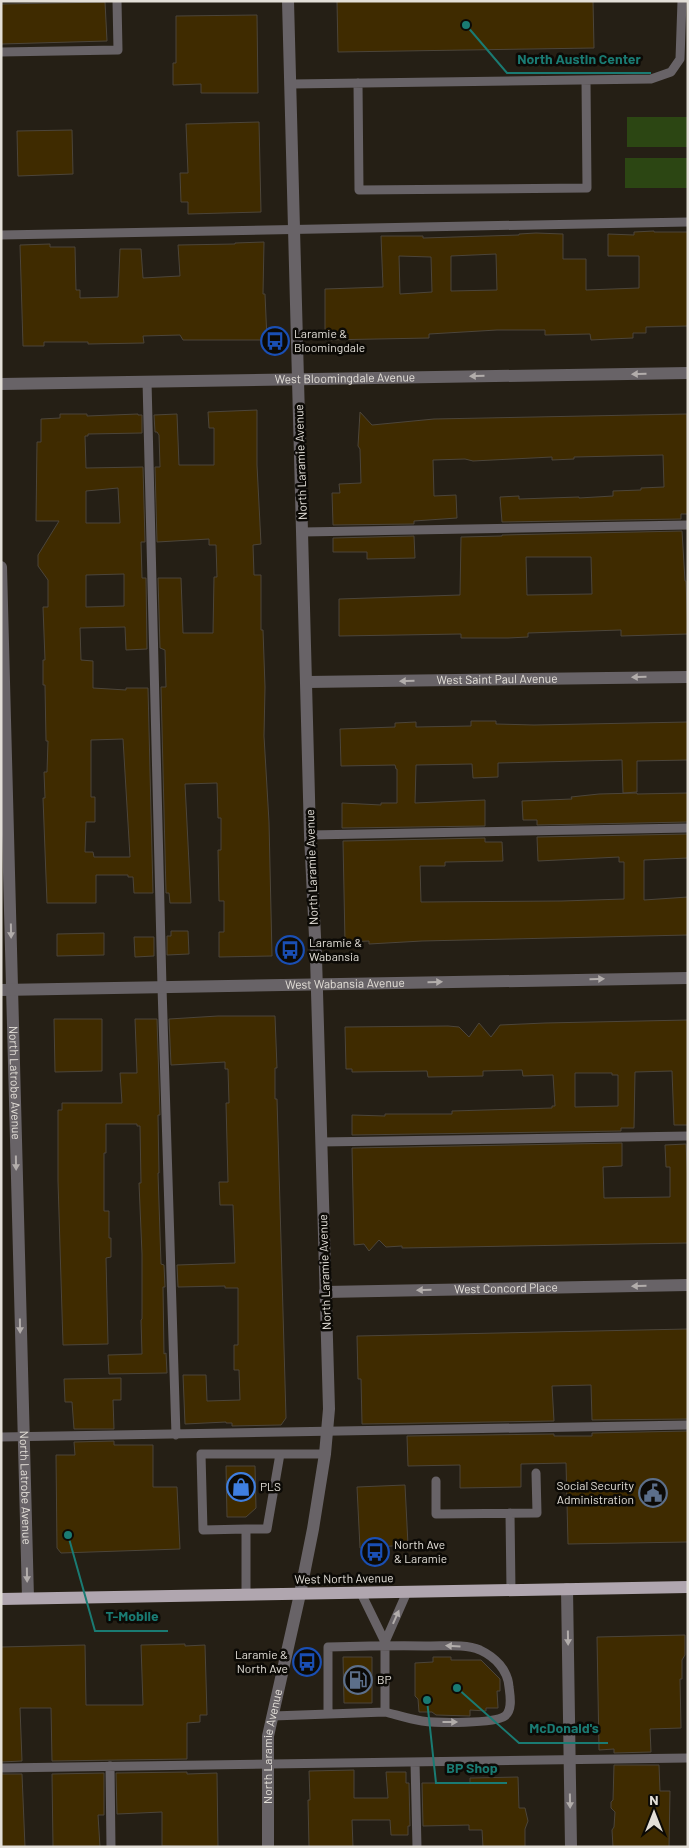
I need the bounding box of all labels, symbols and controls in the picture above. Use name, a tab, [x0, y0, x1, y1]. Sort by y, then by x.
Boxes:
callout: North Austin Center	[507, 44, 651, 73]
text: North Austin Center	[517, 50, 642, 67]
bus stop icon: Laramie & Bloomingdale	[260, 326, 290, 356]
place label: Laramie & Bloomingdale	[294, 326, 365, 354]
street label: West Bloomingdale Avenue	[275, 369, 415, 386]
one-way arrow	[631, 370, 647, 378]
one-way arrow	[468, 372, 484, 380]
street label: North Laramie Avenue	[291, 404, 309, 520]
street label: West Saint Paul Avenue	[436, 671, 558, 686]
one-way arrow	[631, 674, 647, 682]
one-way arrow	[398, 677, 414, 685]
street label: North Laramie Avenue	[302, 809, 320, 925]
one-way arrow	[7, 923, 15, 939]
bus stop icon: Laramie & Wabansia	[275, 935, 305, 965]
place label: Laramie & Wabansia	[309, 935, 362, 963]
street label: West Wabansia Avenue	[285, 975, 405, 991]
one-way arrow	[590, 975, 606, 983]
one-way arrow	[427, 978, 443, 986]
street label: North Latrobe Avenue	[7, 1026, 24, 1140]
one-way arrow	[13, 1155, 21, 1171]
street label: North Laramie Avenue	[315, 1214, 333, 1330]
street label: West Concord Place	[454, 1280, 558, 1296]
one-way arrow	[631, 1282, 647, 1290]
one-way arrow	[416, 1286, 432, 1294]
one-way arrow	[17, 1318, 25, 1334]
street label: North Latrobe Avenue	[18, 1430, 35, 1545]
shop icon: PLS	[226, 1472, 256, 1502]
place label: Social Security Administration	[556, 1478, 634, 1506]
public building icon: Social Security Administration	[638, 1478, 668, 1508]
place label: PLS	[260, 1479, 281, 1493]
bus stop icon: North Ave & Laramie	[360, 1537, 390, 1567]
place label: North Ave & Laramie	[394, 1537, 447, 1565]
one-way arrow	[23, 1568, 31, 1584]
street label: West North Avenue	[294, 1570, 394, 1586]
callout: T-Mobile	[95, 1602, 168, 1631]
text: T-Mobile	[105, 1607, 159, 1624]
one-way arrow	[392, 1610, 400, 1624]
one-way arrow	[564, 1630, 572, 1646]
one-way arrow	[445, 1642, 461, 1650]
place label: Laramie & North Ave	[235, 1647, 288, 1675]
bus stop icon: Laramie & North Ave	[292, 1647, 322, 1677]
fuel station icon: BP	[343, 1665, 373, 1695]
place label: BP	[377, 1672, 392, 1686]
street label: North Laramie Avenue	[260, 1687, 284, 1804]
callout: McDonald's	[519, 1714, 608, 1743]
one-way arrow	[442, 1718, 458, 1726]
text: McDonald's	[529, 1719, 599, 1736]
callout: BP Shop	[436, 1754, 507, 1783]
text: BP Shop	[446, 1759, 498, 1776]
north arrow	[629, 1788, 679, 1838]
text: N	[649, 1791, 659, 1808]
one-way arrow	[566, 1793, 574, 1809]

